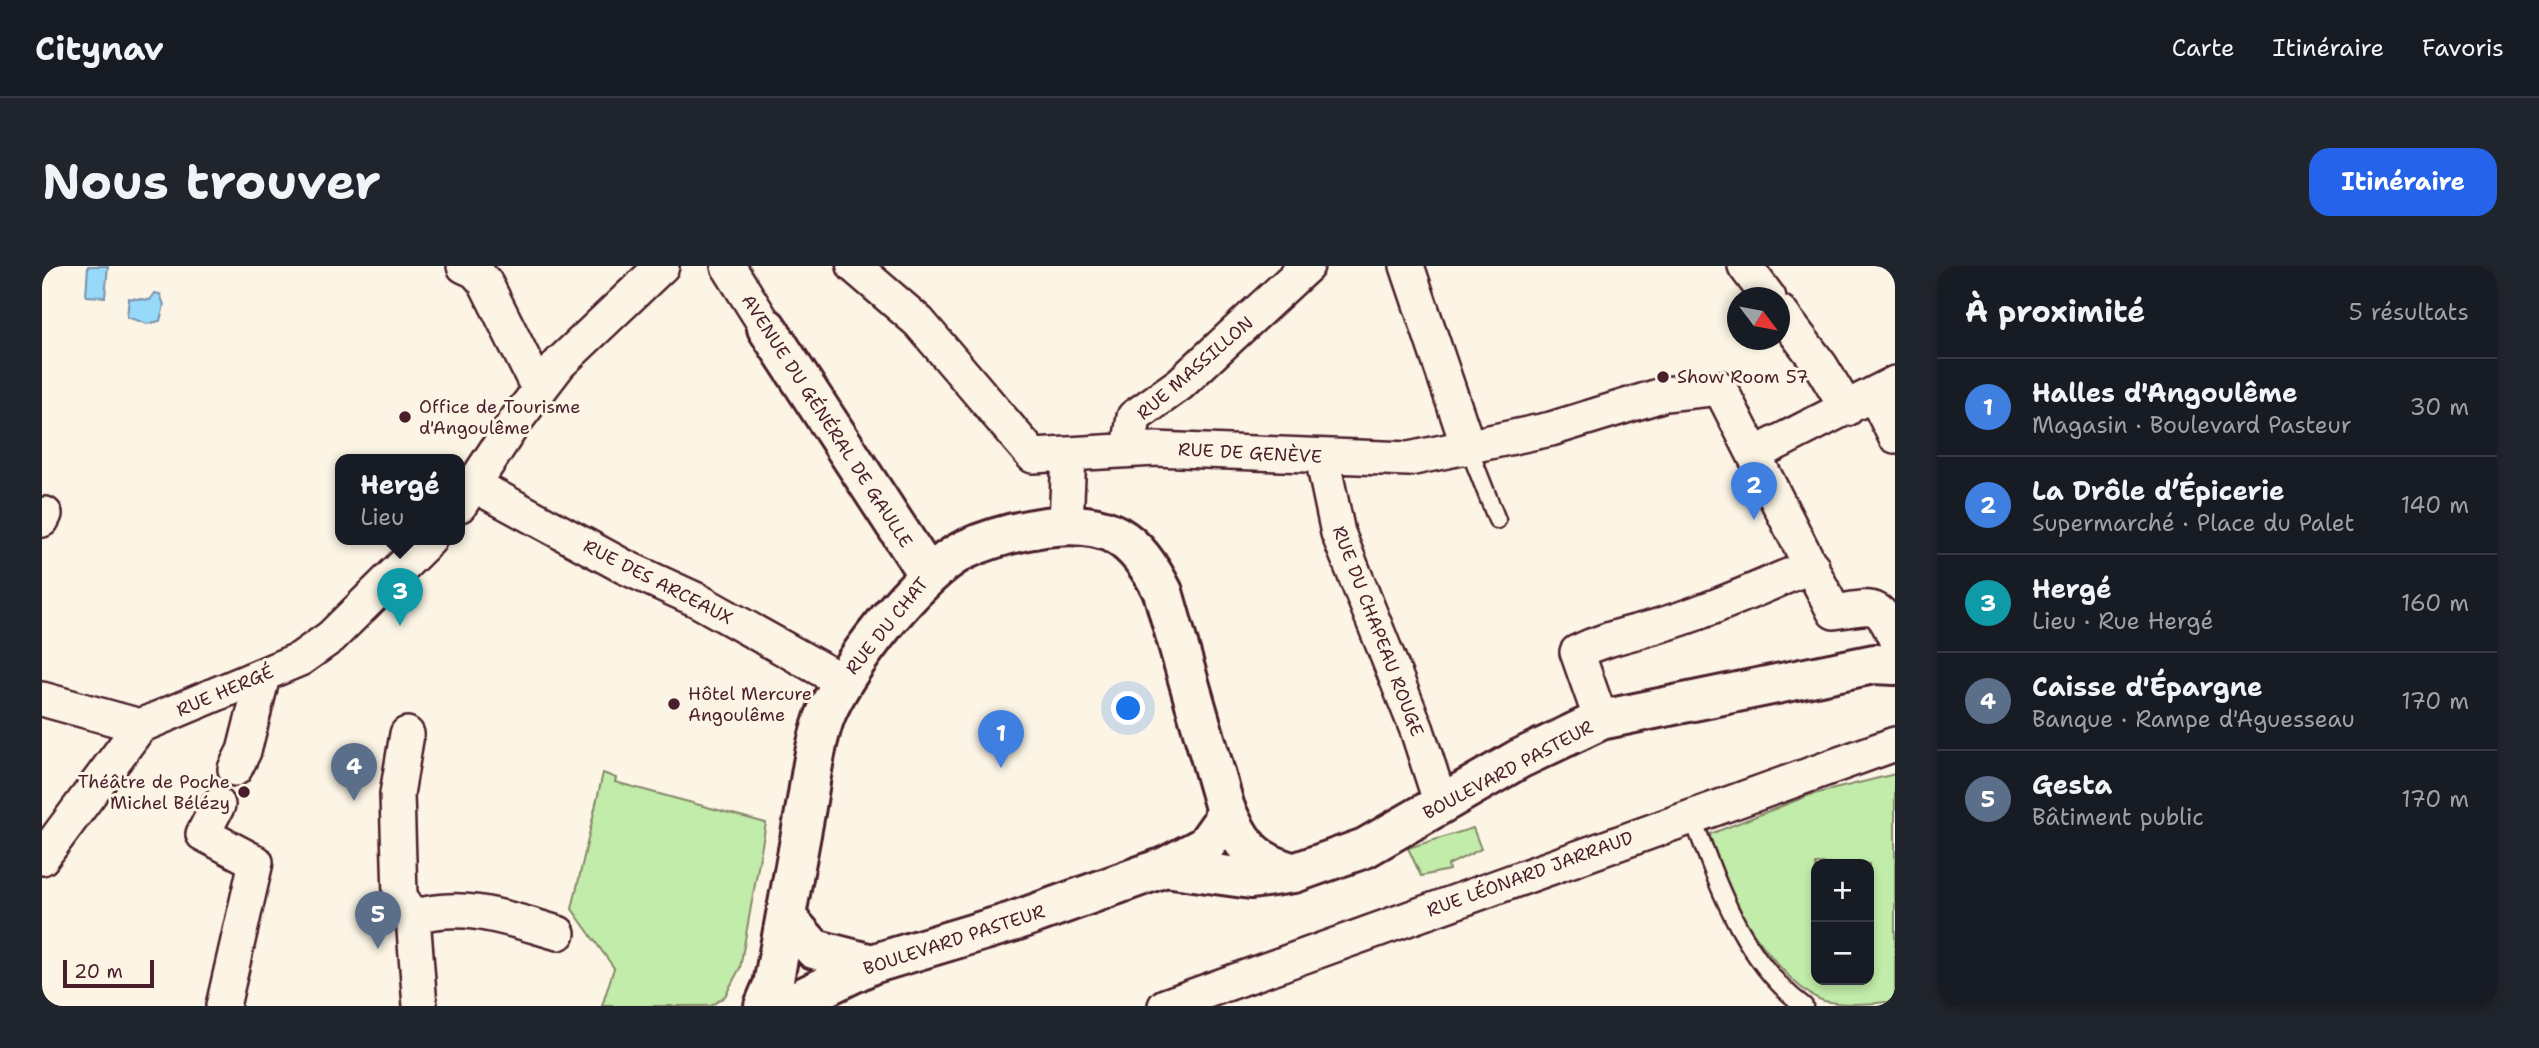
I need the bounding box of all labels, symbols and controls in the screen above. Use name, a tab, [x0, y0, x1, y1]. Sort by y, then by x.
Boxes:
text: Citynav	[35, 26, 164, 71]
text: Carte	[2172, 32, 2235, 64]
text: Itinéraire	[2273, 32, 2384, 64]
text: Favoris	[2422, 32, 2504, 64]
button: Itinéraire	[2309, 148, 2497, 216]
text: Nous trouver	[42, 149, 381, 215]
north arrow	[1727, 287, 1790, 350]
street label: AVENUE DU GÉNÉRAL DE GAULLE	[736, 290, 918, 552]
text: À proximité	[1965, 291, 2145, 332]
text: 5 résultats	[2349, 297, 2469, 327]
street label: RUE MASSILLON	[1132, 311, 1258, 425]
place label: Show Room 57	[1677, 365, 1808, 389]
marker: Show Room 57	[1655, 369, 1671, 385]
text: Halles d'Angoulême	[2032, 375, 2298, 410]
text: 1	[1983, 392, 1993, 422]
text: 30 m	[2410, 392, 2469, 422]
place label: Office de Tourisme d'Angoulême	[419, 395, 580, 440]
marker: Office de Tourisme d'Angoulême	[397, 409, 413, 425]
text: Magasin · Boulevard Pasteur	[2032, 410, 2352, 440]
street label: RUE DE GENÈVE	[1177, 437, 1323, 469]
popup	[335, 454, 465, 545]
pin: 2	[1731, 462, 1777, 520]
text: Hergé	[360, 467, 440, 502]
text: La Drôle d’Épicerie	[2032, 473, 2285, 508]
text: 2	[1980, 490, 1996, 520]
text: 140 m	[2401, 490, 2469, 520]
text: Lieu	[360, 502, 404, 532]
text: Supermarché · Place du Palet	[2032, 508, 2355, 538]
street label: RUE DU CHAPEAU ROUGE	[1327, 522, 1429, 740]
street label: RUE DES ARCEAUX	[579, 534, 737, 630]
pin: 3	[377, 568, 423, 626]
text: Hergé	[2032, 571, 2112, 606]
street label: RUE DU CHAT	[840, 572, 934, 680]
text: 3	[1980, 588, 1996, 618]
text: 160 m	[2401, 588, 2469, 618]
text: Lieu · Rue Hergé	[2032, 606, 2214, 636]
street label: RUE HERGÉ	[173, 660, 277, 722]
text: Caisse d'Épargne	[2032, 669, 2263, 704]
place label: Hôtel Mercure Angoulême	[688, 682, 812, 727]
text: 4	[1980, 686, 1996, 716]
text: 170 m	[2401, 686, 2469, 716]
your location	[1111, 691, 1145, 725]
marker: Hôtel Mercure Angoulême	[666, 696, 682, 712]
text: Banque · Rampe d'Aguesseau	[2032, 704, 2355, 734]
pin: 1	[978, 710, 1024, 768]
street label: BOULEVARD PASTEUR	[1419, 715, 1597, 825]
pin: 4	[331, 743, 377, 801]
text: Gesta	[2032, 767, 2112, 802]
place label: Théâtre de Poche Michel Bélézy	[78, 770, 230, 815]
marker: Théâtre de Poche Michel Bélézy	[236, 784, 252, 800]
text: 5	[1981, 784, 1995, 814]
text: 170 m	[2401, 784, 2469, 814]
text: Bâtiment public	[2032, 802, 2204, 832]
street label: RUE LÉONARD JARRAUD	[1424, 825, 1637, 923]
map controls	[1811, 859, 1874, 985]
button: +	[1811, 859, 1874, 922]
pin: 5	[355, 891, 401, 949]
street label: BOULEVARD PASTEUR	[860, 899, 1048, 981]
button: −	[1811, 922, 1874, 985]
scale bar	[63, 957, 154, 989]
text: 20 m	[74, 959, 123, 984]

